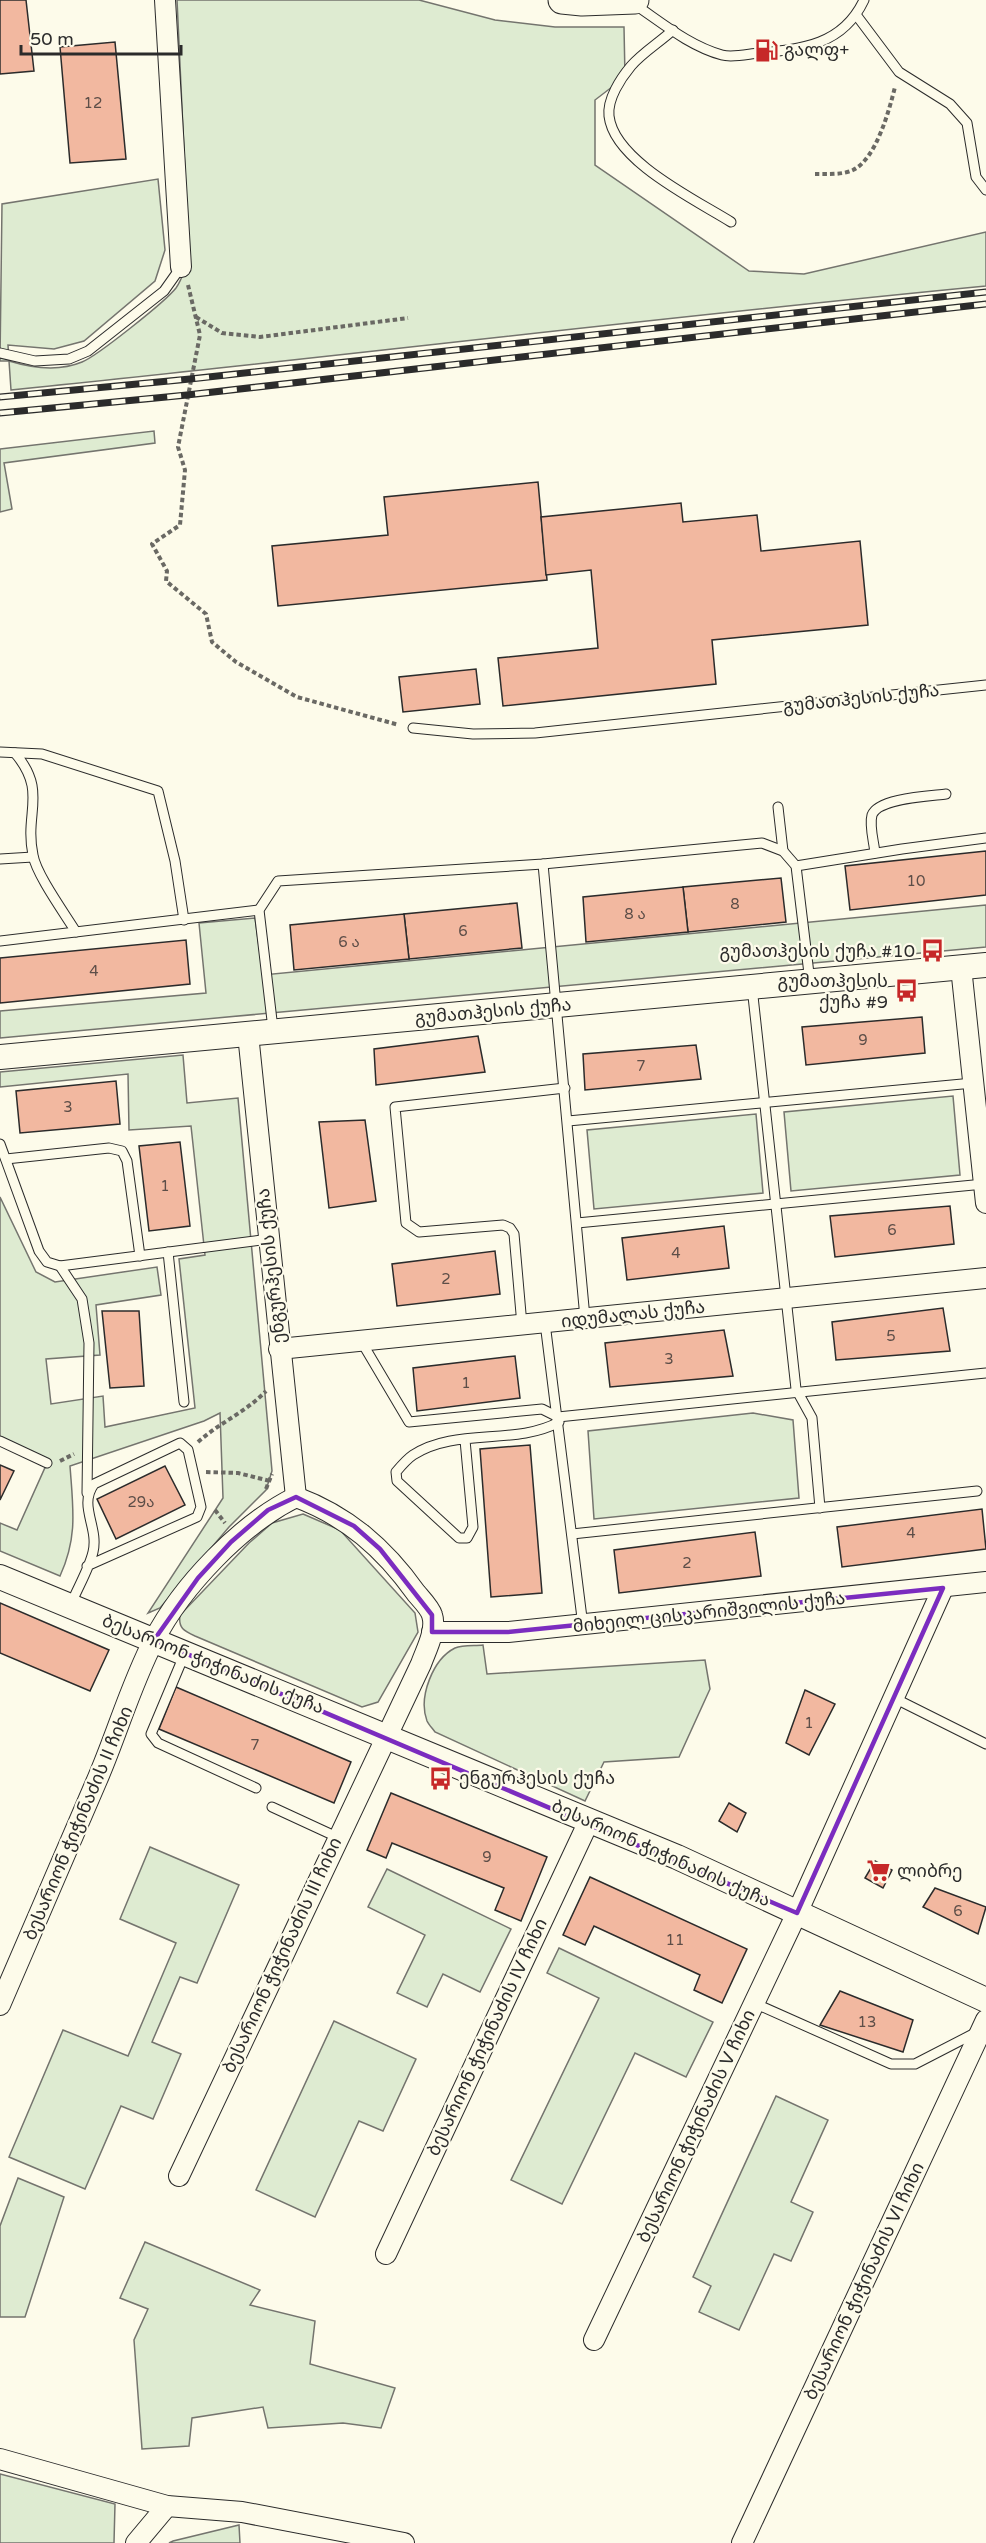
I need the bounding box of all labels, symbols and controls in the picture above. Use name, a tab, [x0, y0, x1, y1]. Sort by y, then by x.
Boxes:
scale bar	[21, 18, 182, 56]
text: 50 m	[30, 28, 74, 50]
fuel station icon: გალფ+	[753, 37, 779, 63]
place label: გალფ+	[784, 39, 849, 61]
house number: 12	[84, 94, 102, 112]
street label: გუმათჰესის ქუჩა	[782, 679, 940, 717]
house number: 10	[907, 872, 925, 890]
house number: 8	[730, 895, 740, 913]
house number: 8 ა	[624, 905, 646, 923]
house number: 6	[458, 922, 468, 940]
house number: 6 ა	[338, 933, 360, 951]
bus stop icon: გუმათჰესის ქუჩა #10	[920, 938, 946, 964]
place label: გუმათჰესის ქუჩა #10	[719, 940, 915, 962]
house number: 4	[89, 962, 99, 980]
place label: გუმათჰესის ქუჩა #9	[777, 970, 888, 1013]
bus stop icon: გუმათჰესის ქუჩა #9	[893, 978, 919, 1004]
street label: გუმათჰესის ქუჩა	[414, 993, 572, 1029]
house number: 9	[858, 1031, 868, 1049]
house number: 7	[636, 1057, 646, 1075]
house number: 3	[63, 1098, 73, 1116]
house number: 1	[160, 1177, 170, 1195]
street label: ენგურჰესის ქუჩა	[252, 1187, 290, 1345]
house number: 6	[887, 1221, 897, 1239]
house number: 4	[671, 1244, 681, 1262]
house number: 2	[441, 1270, 451, 1288]
street label: იდუმალას ქუჩა	[560, 1295, 706, 1333]
house number: 5	[886, 1327, 896, 1345]
house number: 3	[664, 1350, 674, 1368]
house number: 1	[461, 1374, 471, 1392]
house number: 29ა	[127, 1493, 155, 1511]
house number: 4	[906, 1524, 916, 1542]
house number: 2	[682, 1554, 692, 1572]
street label: მიხეილ ცისკარიშვილის ქუჩა	[572, 1587, 846, 1637]
street label: ბესარიონ ჭიჭინაძის ქუჩა	[99, 1609, 327, 1719]
street label: ბესარიონ ჭიჭინაძის II ჩიხი	[19, 1702, 137, 1944]
house number: 1	[804, 1714, 814, 1732]
house number: 7	[250, 1736, 260, 1754]
bus stop icon: ენგურჰესის ქუჩა	[428, 1765, 454, 1791]
place label: ენგურჰესის ქუჩა	[459, 1767, 615, 1789]
street label: ბესარიონ ჭიჭინაძის ქუჩა	[548, 1795, 774, 1911]
street label: ბესარიონ ჭიჭინაძის III ჩიხი	[218, 1834, 346, 2076]
house number: 9	[482, 1848, 492, 1866]
supermarket icon: ლიბრე	[866, 1858, 892, 1884]
place label: ლიბრე	[897, 1860, 963, 1882]
house number: 6	[953, 1902, 963, 1920]
street label: ბესარიონ ჭიჭინაძის IV ჩიხი	[422, 1915, 552, 2159]
house number: 11	[666, 1931, 684, 1949]
street label: ბესარიონ ჭიჭინაძის V ჩიხი	[632, 2006, 760, 2246]
house number: 13	[858, 2013, 876, 2031]
street label: ბესარიონ ჭიჭინაძის VI ჩიხი	[799, 2159, 929, 2403]

